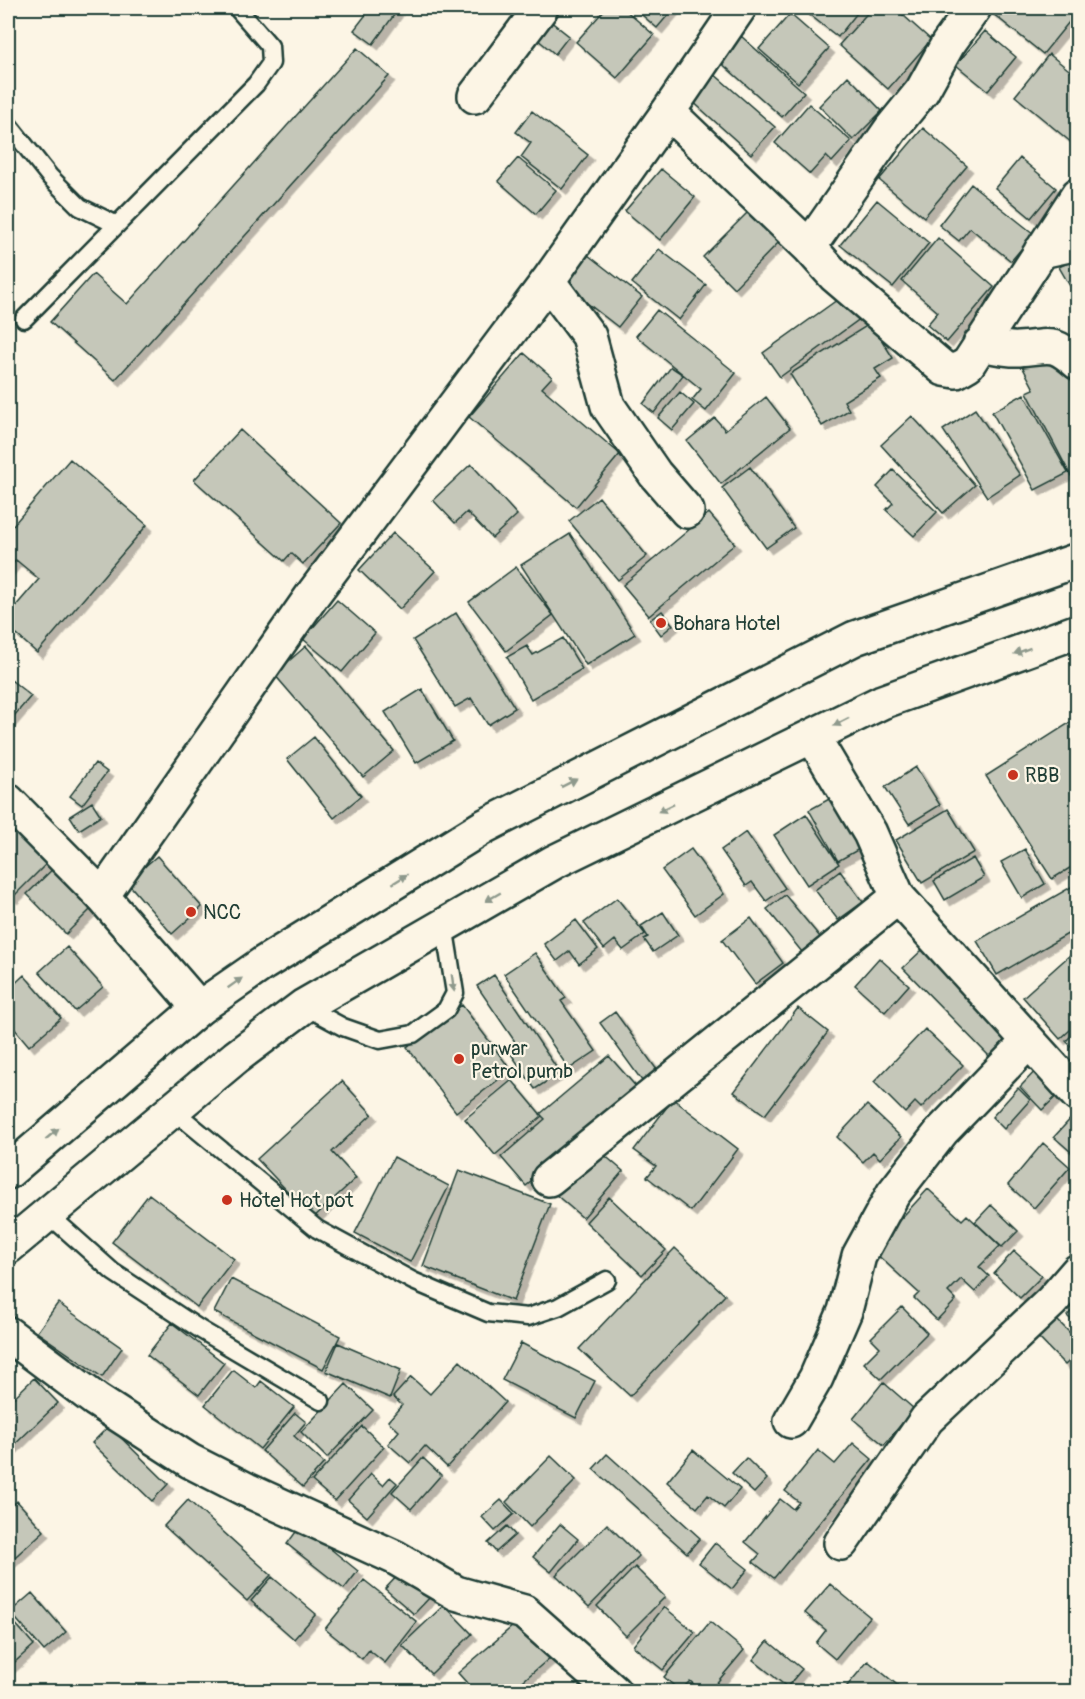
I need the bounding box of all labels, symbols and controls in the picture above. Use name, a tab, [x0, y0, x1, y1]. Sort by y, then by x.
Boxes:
place label: Bohara Hotel	[673, 611, 781, 636]
marker: Bohara Hotel	[654, 616, 668, 630]
one-way arrow	[1013, 646, 1031, 656]
one-way arrow	[833, 718, 850, 727]
place label: RBB	[1025, 763, 1059, 788]
marker: RBB	[1006, 768, 1020, 782]
one-way arrow	[561, 779, 578, 788]
one-way arrow	[657, 802, 675, 812]
one-way arrow	[392, 874, 408, 885]
one-way arrow	[484, 892, 501, 902]
place label: NCC	[203, 900, 241, 925]
marker: NCC	[184, 905, 198, 919]
one-way arrow	[449, 973, 458, 992]
one-way arrow	[226, 977, 242, 989]
place label: purwar Petrol pumb	[471, 1036, 573, 1084]
marker: purwar Petrol pumb	[452, 1052, 466, 1066]
one-way arrow	[44, 1127, 60, 1140]
place label: Hotel Hot pot	[239, 1188, 354, 1213]
marker: Hotel Hot pot	[220, 1193, 234, 1207]

